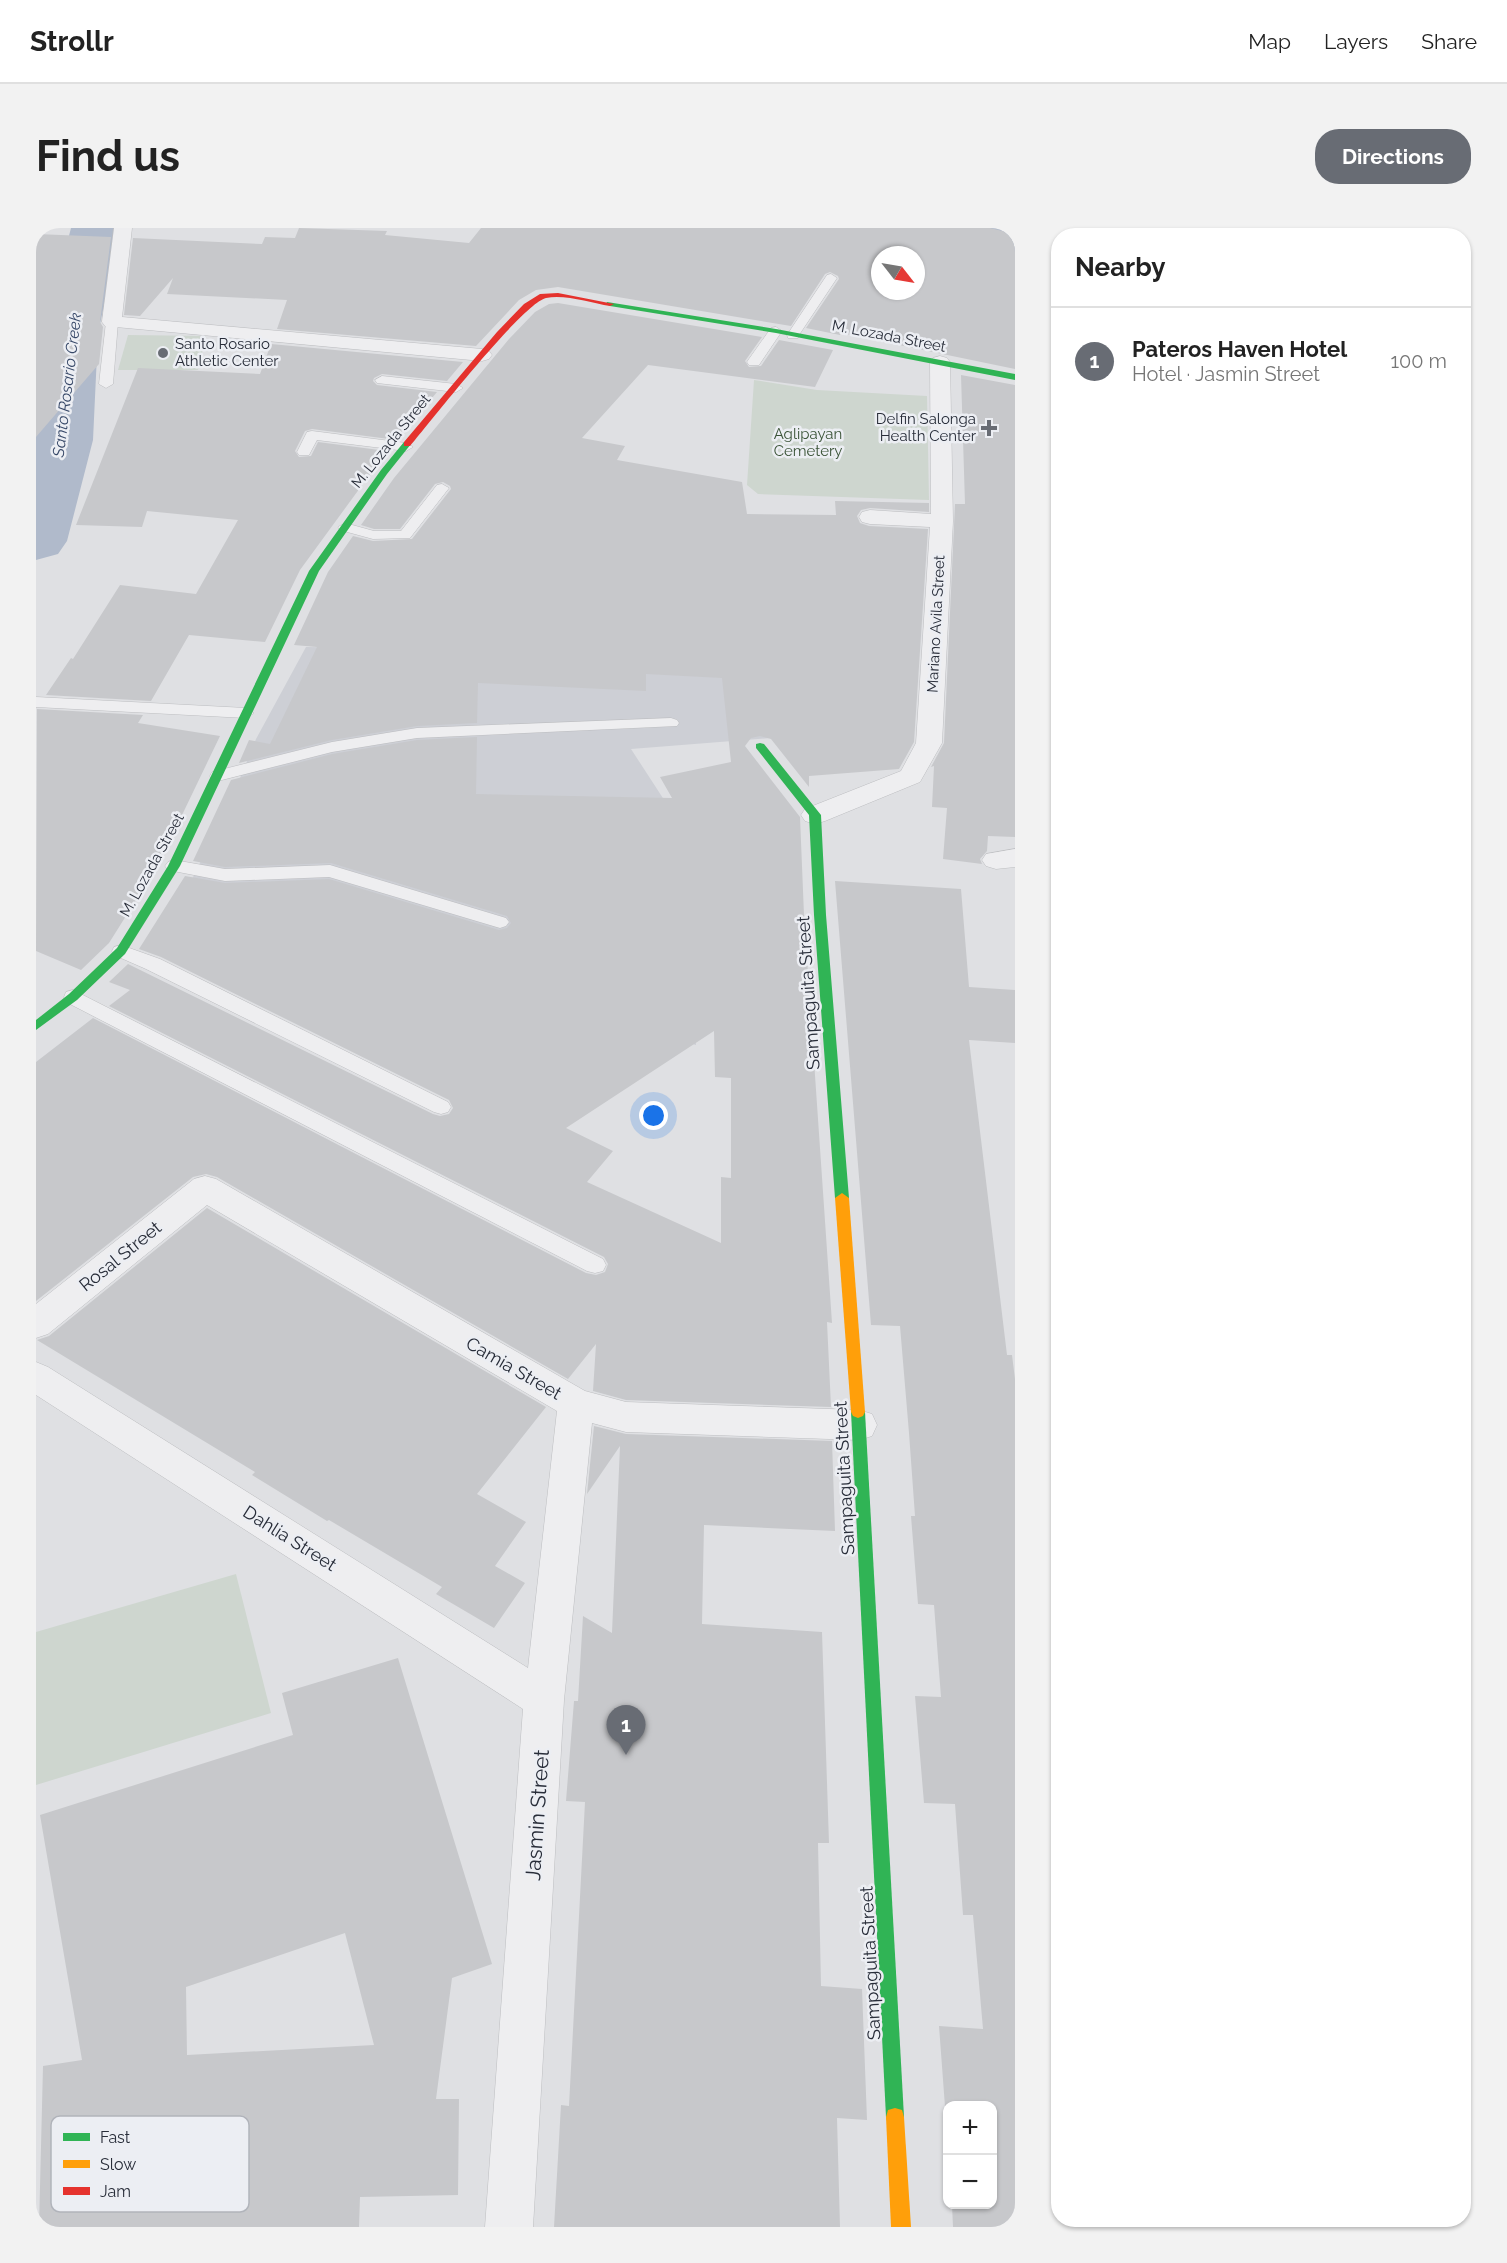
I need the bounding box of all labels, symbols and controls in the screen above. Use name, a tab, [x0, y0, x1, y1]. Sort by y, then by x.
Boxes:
text: Strollr	[30, 25, 114, 58]
text: Map	[1248, 29, 1291, 54]
text: Layers	[1324, 29, 1388, 54]
text: Share	[1421, 29, 1477, 54]
button: Directions	[1315, 129, 1471, 184]
text: Find us	[36, 132, 180, 181]
north arrow	[871, 246, 925, 300]
text: Nearby	[1075, 252, 1165, 282]
water label: Santo Rosario Creek	[49, 311, 85, 459]
street label: M. Lozada Street	[831, 316, 947, 356]
place label: Santo Rosario Athletic Center	[175, 335, 279, 370]
text: Pateros Haven Hotel	[1132, 336, 1347, 362]
marker: Santo Rosario Athletic Center	[156, 346, 170, 360]
text: 1	[1090, 349, 1099, 373]
text: 100 m	[1390, 349, 1447, 373]
text: Hotel · Jasmin Street	[1132, 362, 1320, 386]
street label: M. Lozada Street	[348, 390, 434, 492]
place label: Delfin Salonga Health Center	[876, 410, 977, 445]
marker: Delfin Salonga Health Center	[980, 419, 998, 437]
park label: Aglipayan Cemetery	[774, 425, 842, 460]
street label: Mariano Avila Street	[923, 555, 949, 693]
street label: M. Lozada Street	[116, 810, 188, 920]
street label: Sampaguita Street	[792, 915, 824, 1071]
your location	[639, 1101, 668, 1130]
street label: Rosal Street	[75, 1217, 165, 1295]
street label: Camia Street	[462, 1332, 566, 1404]
street label: Sampaguita Street	[829, 1400, 859, 1556]
street label: Dahlia Street	[239, 1501, 341, 1575]
pin: 1	[606, 1706, 646, 1755]
street label: Jasmin Street	[520, 1749, 554, 1881]
street label: Sampaguita Street	[855, 1885, 885, 2041]
map controls	[943, 2101, 997, 2209]
button: +	[943, 2101, 997, 2155]
legend	[51, 2116, 249, 2212]
text: Fast	[100, 2128, 131, 2147]
text: Slow	[100, 2155, 136, 2174]
button: −	[943, 2155, 997, 2209]
text: Jam	[100, 2182, 131, 2201]

